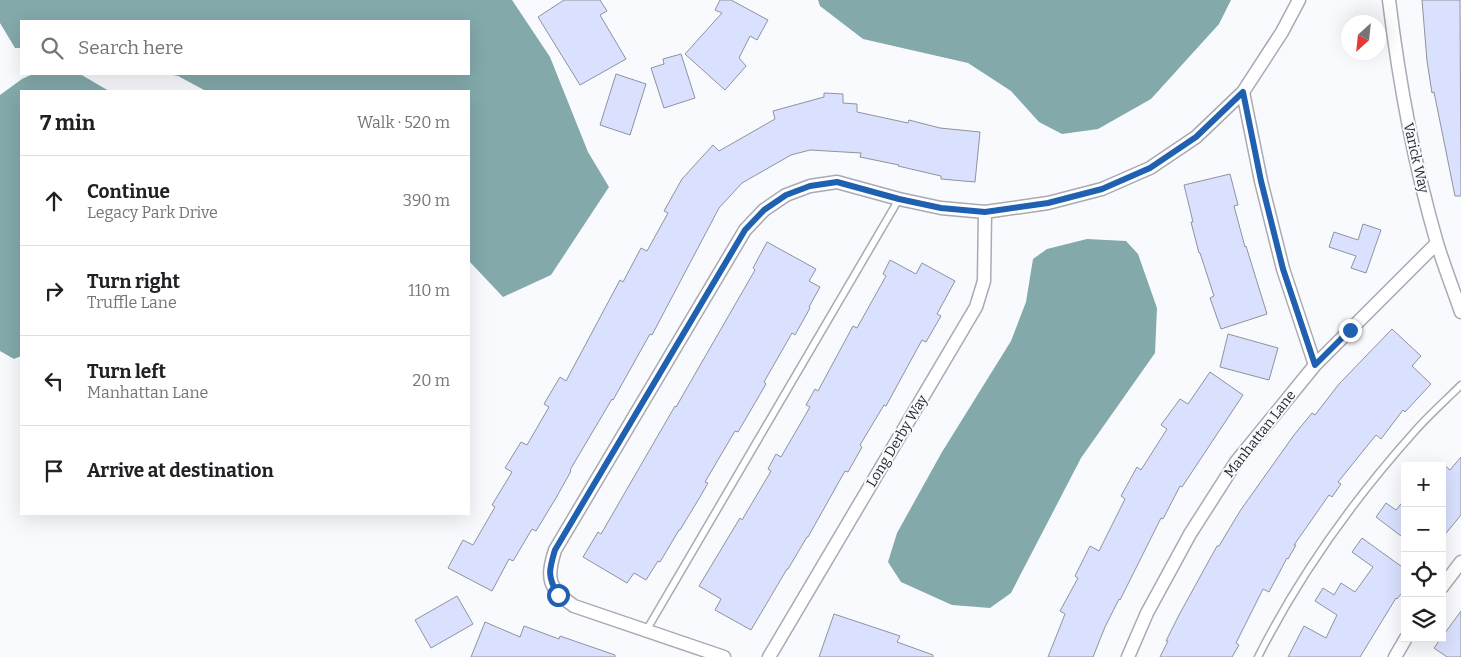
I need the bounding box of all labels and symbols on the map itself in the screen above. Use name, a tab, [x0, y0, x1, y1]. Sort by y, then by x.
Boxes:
north arrow	[1341, 15, 1386, 60]
street label: Varick Way	[1400, 121, 1432, 195]
route end	[1339, 319, 1362, 342]
street label: Manhattan Lane	[1221, 387, 1299, 481]
street label: Long Derby Way	[863, 391, 931, 490]
route start	[547, 584, 570, 607]

